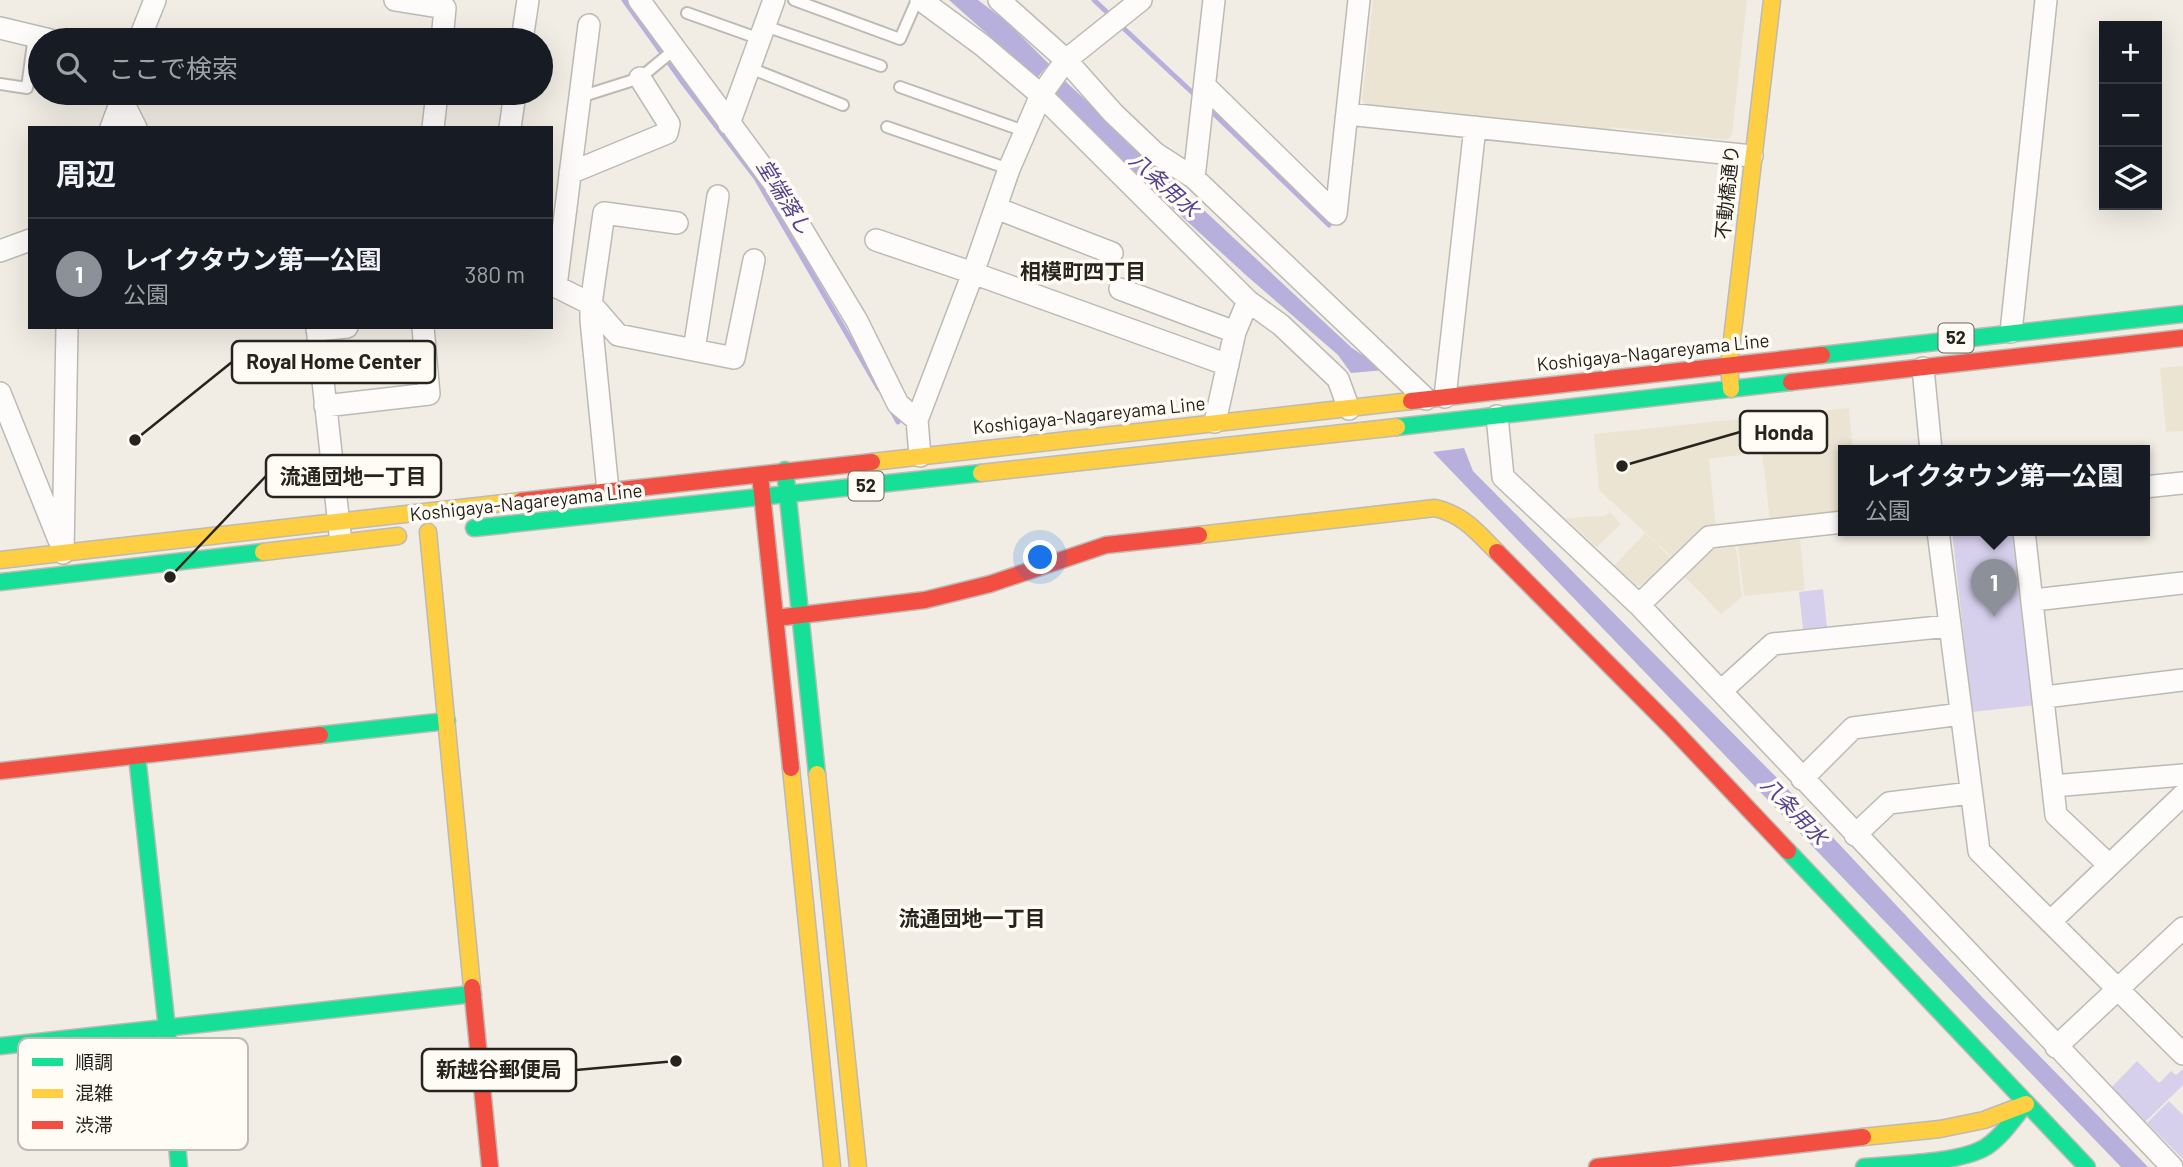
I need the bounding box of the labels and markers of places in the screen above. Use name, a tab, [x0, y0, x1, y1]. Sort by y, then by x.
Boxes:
callout: Royal Home Center	[232, 341, 435, 383]
callout: Honda	[1740, 411, 1827, 453]
callout: 流通団地一丁目	[266, 455, 441, 497]
pin: 1	[1971, 559, 2017, 617]
callout: 新越谷郵便局	[422, 1049, 576, 1091]

